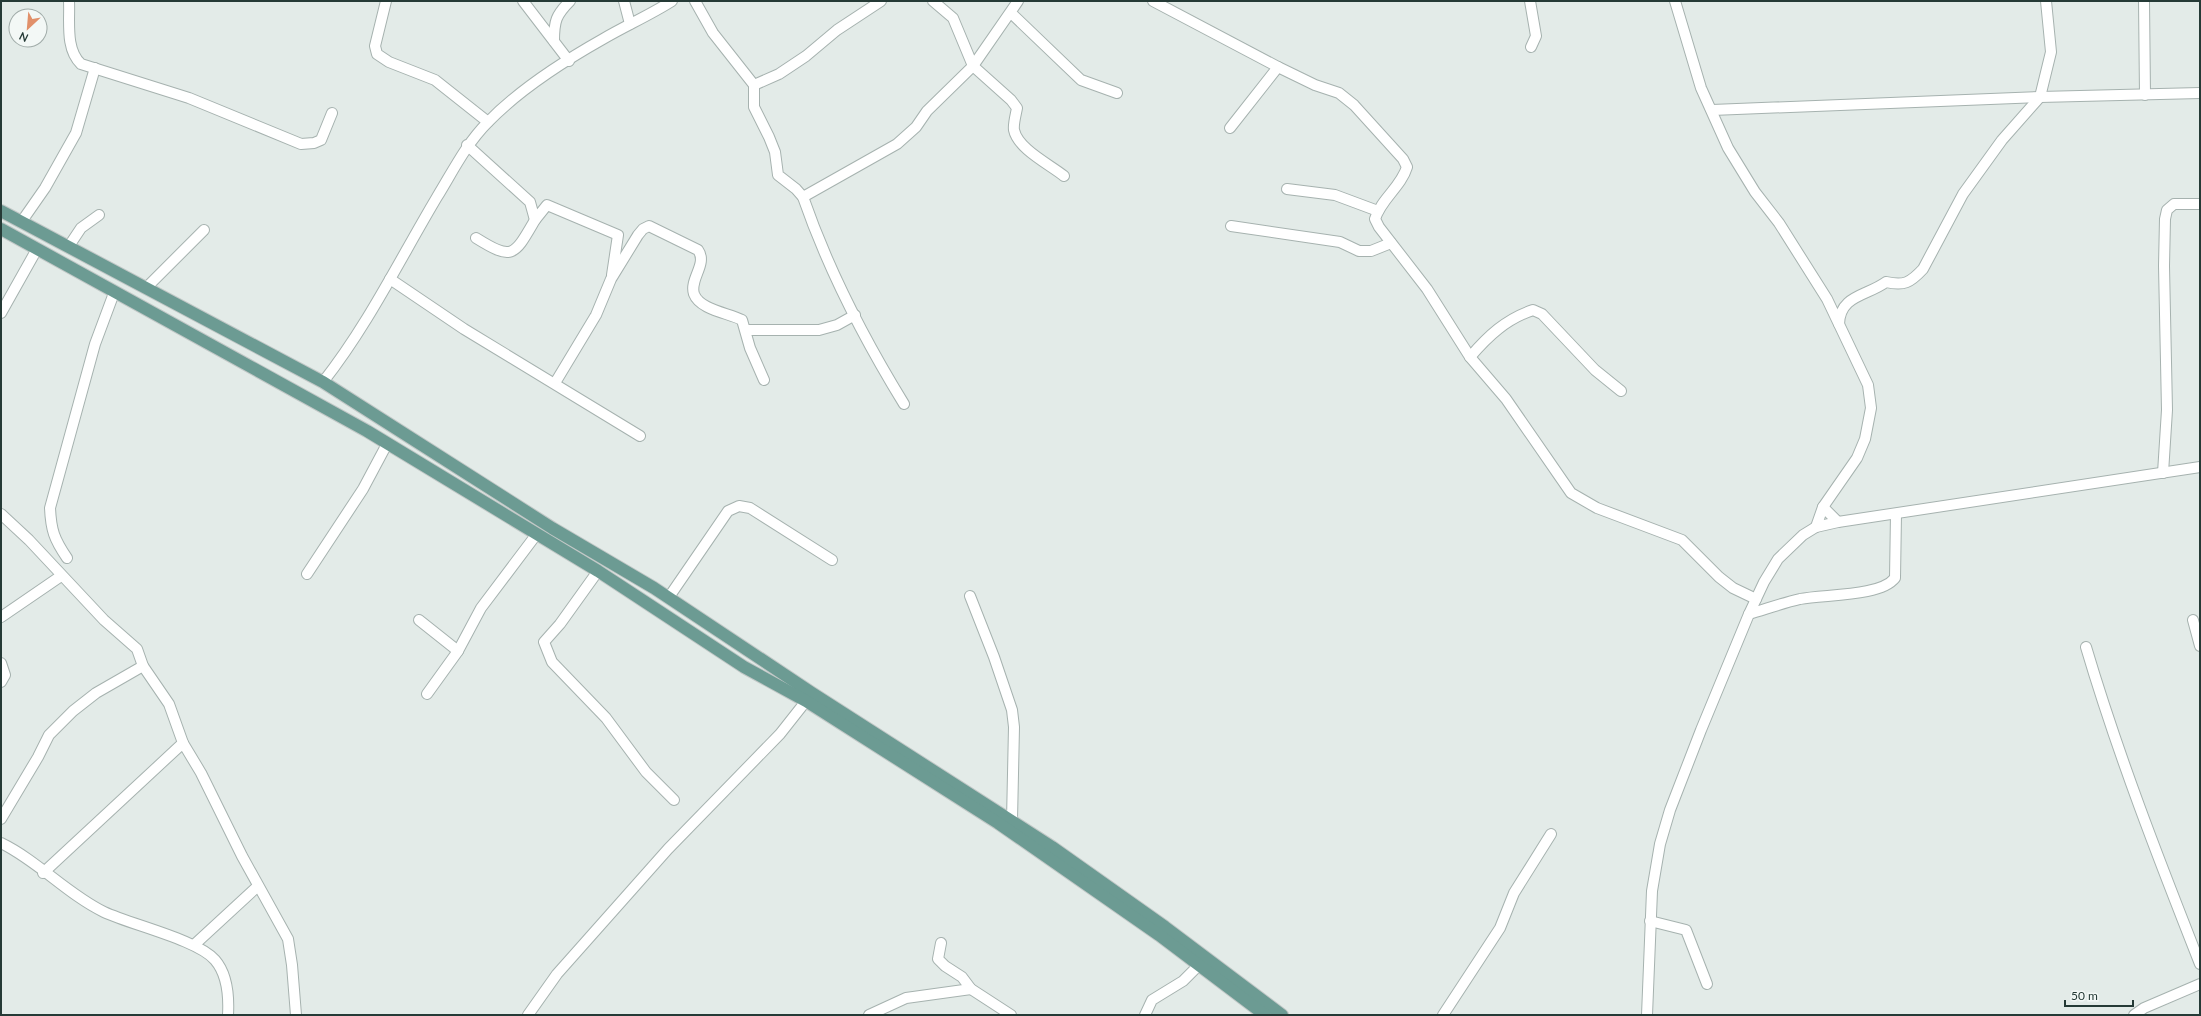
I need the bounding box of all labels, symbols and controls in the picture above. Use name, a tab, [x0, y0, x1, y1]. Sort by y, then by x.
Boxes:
north arrow	[8, 8, 48, 48]
text: N	[17, 30, 30, 45]
scale bar	[2065, 982, 2133, 1008]
text: 50 m	[2071, 988, 2098, 1003]

